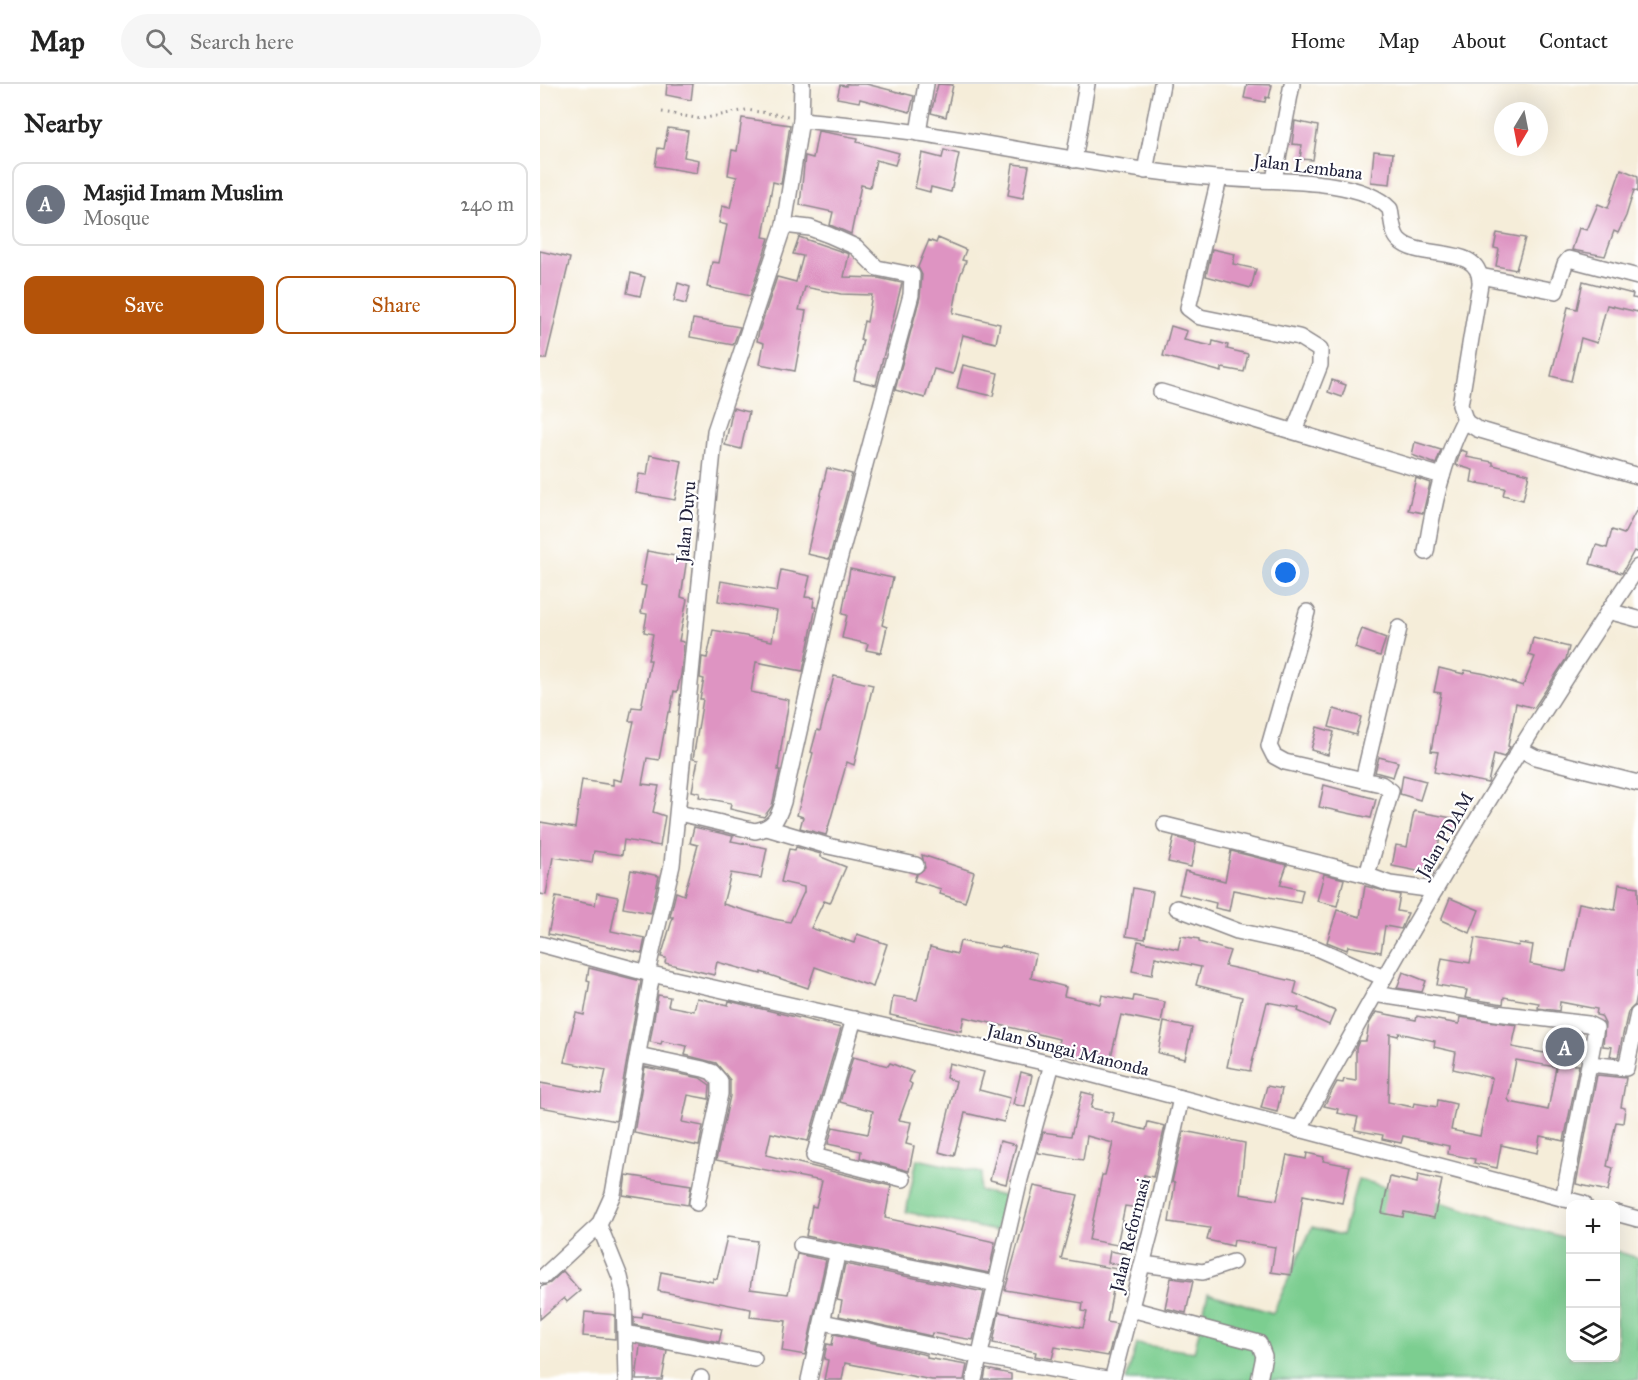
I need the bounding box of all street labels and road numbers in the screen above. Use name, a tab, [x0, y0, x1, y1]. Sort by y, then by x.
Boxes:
street label: Jalan Lembana	[1250, 149, 1364, 186]
street label: Jalan Duyu	[671, 480, 702, 566]
street label: Jalan PDAM	[1411, 788, 1479, 884]
street label: Jalan Sungai Manonda	[982, 1019, 1152, 1082]
street label: Jalan Reformasi	[1105, 1176, 1156, 1296]

